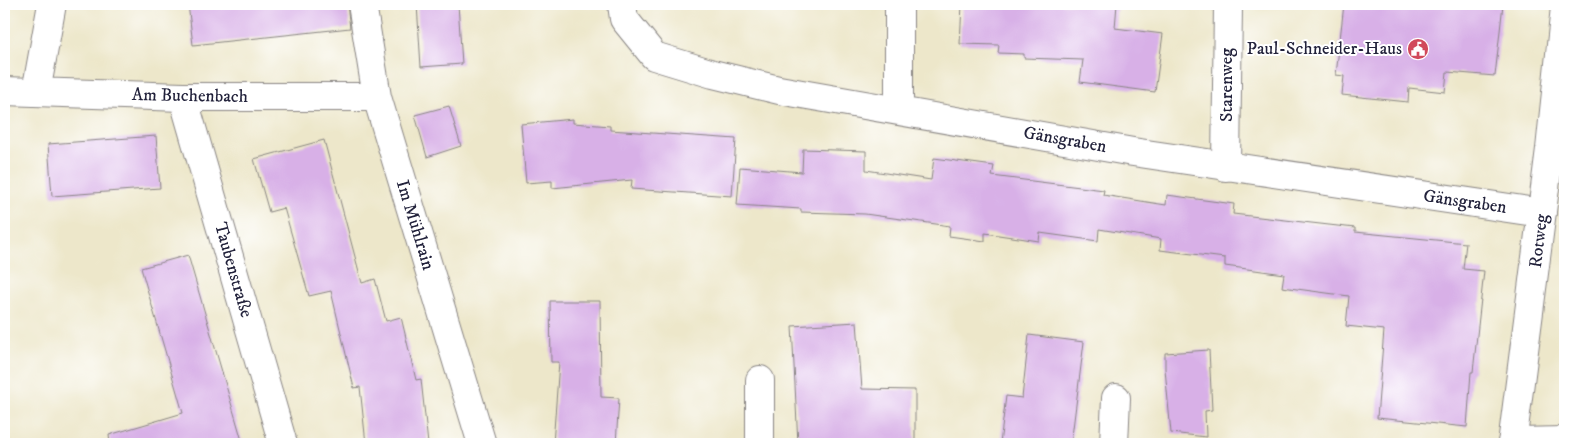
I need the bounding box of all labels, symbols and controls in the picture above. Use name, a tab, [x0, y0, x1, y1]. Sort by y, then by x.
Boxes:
public building icon: Paul-Schneider-Haus	[1406, 37, 1430, 61]
place label: Paul-Schneider-Haus	[1247, 38, 1402, 60]
street label: Starenweg	[1216, 48, 1238, 122]
street label: Am Buchenbach	[132, 84, 249, 108]
street label: Gänsgraben	[1022, 122, 1109, 158]
street label: Im Mühlrain	[391, 177, 439, 273]
street label: Gänsgraben	[1422, 185, 1509, 219]
street label: Rotweg	[1525, 213, 1553, 269]
street label: Taubenstraße	[209, 220, 257, 320]

